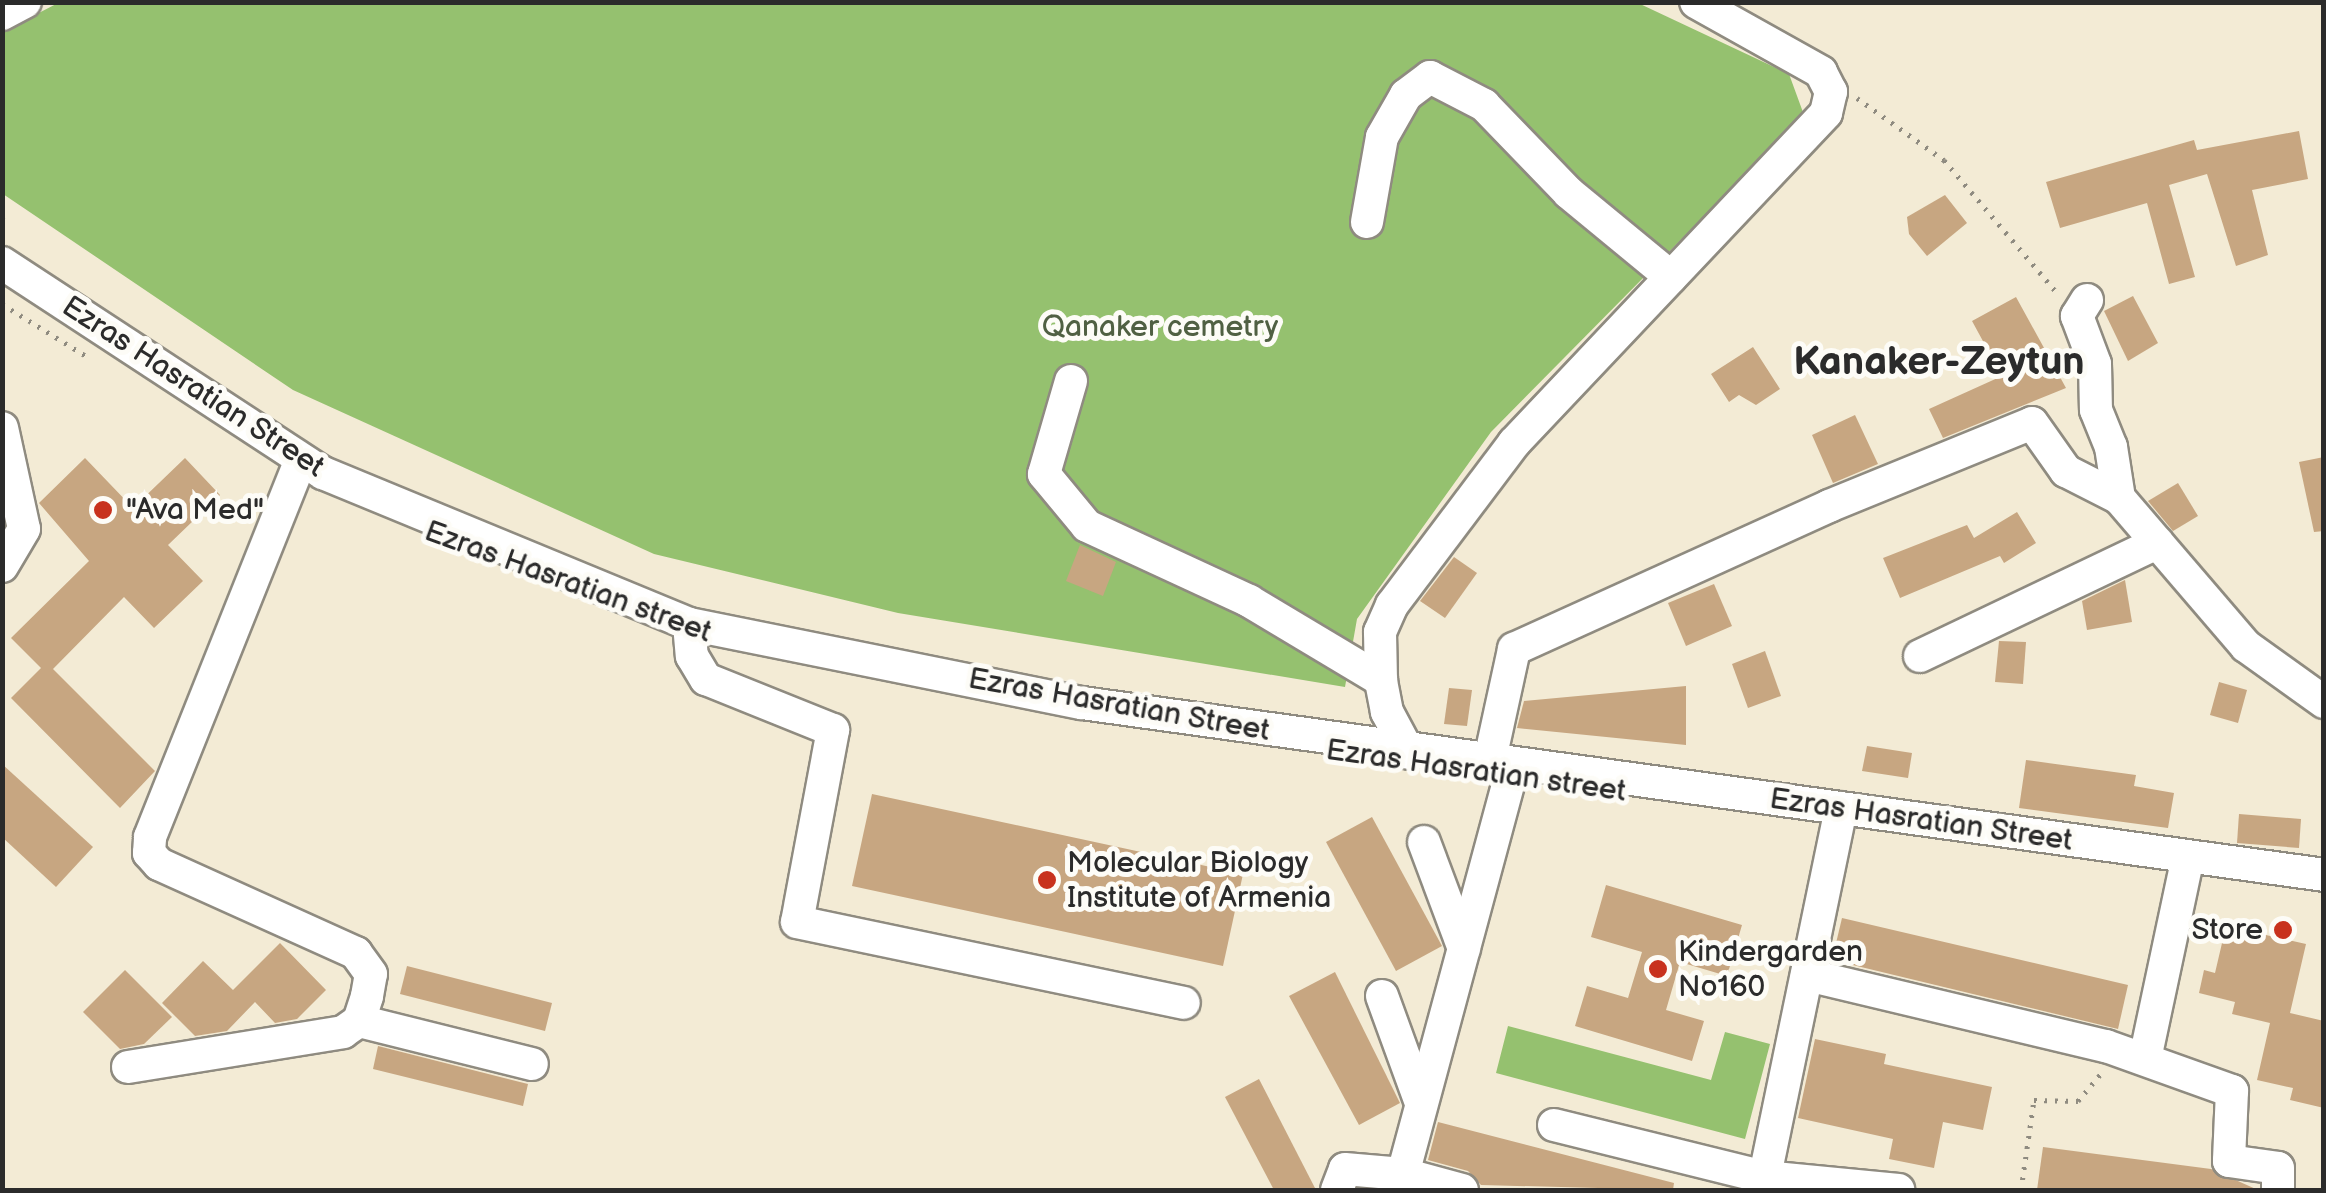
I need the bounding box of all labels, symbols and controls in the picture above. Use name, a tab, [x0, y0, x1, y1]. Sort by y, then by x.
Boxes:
street label: Ezras Hasratian Street	[55, 289, 331, 485]
park label: Qanaker cemetry	[1042, 309, 1278, 345]
district label: Kanaker-Zeytun	[1793, 338, 2085, 386]
place label: "Ava Med"	[126, 492, 264, 528]
marker: "Ava Med"	[90, 497, 116, 523]
street label: Ezras Hasratian street	[420, 513, 716, 651]
street label: Ezras Hasratian Street	[965, 661, 1273, 749]
street label: Ezras Hasratian street	[1324, 732, 1628, 810]
street label: Ezras Hasratian Street	[1767, 781, 2075, 859]
place label: Molecular Biology Institute of Armenia	[1067, 845, 1331, 916]
marker: Molecular Biology Institute of Armenia	[1036, 869, 1058, 891]
place label: Store	[2191, 912, 2263, 948]
marker: Store	[2272, 919, 2294, 941]
place label: Kindergarden No160	[1678, 934, 1863, 1004]
marker: Kindergarden No160	[1647, 958, 1669, 980]

